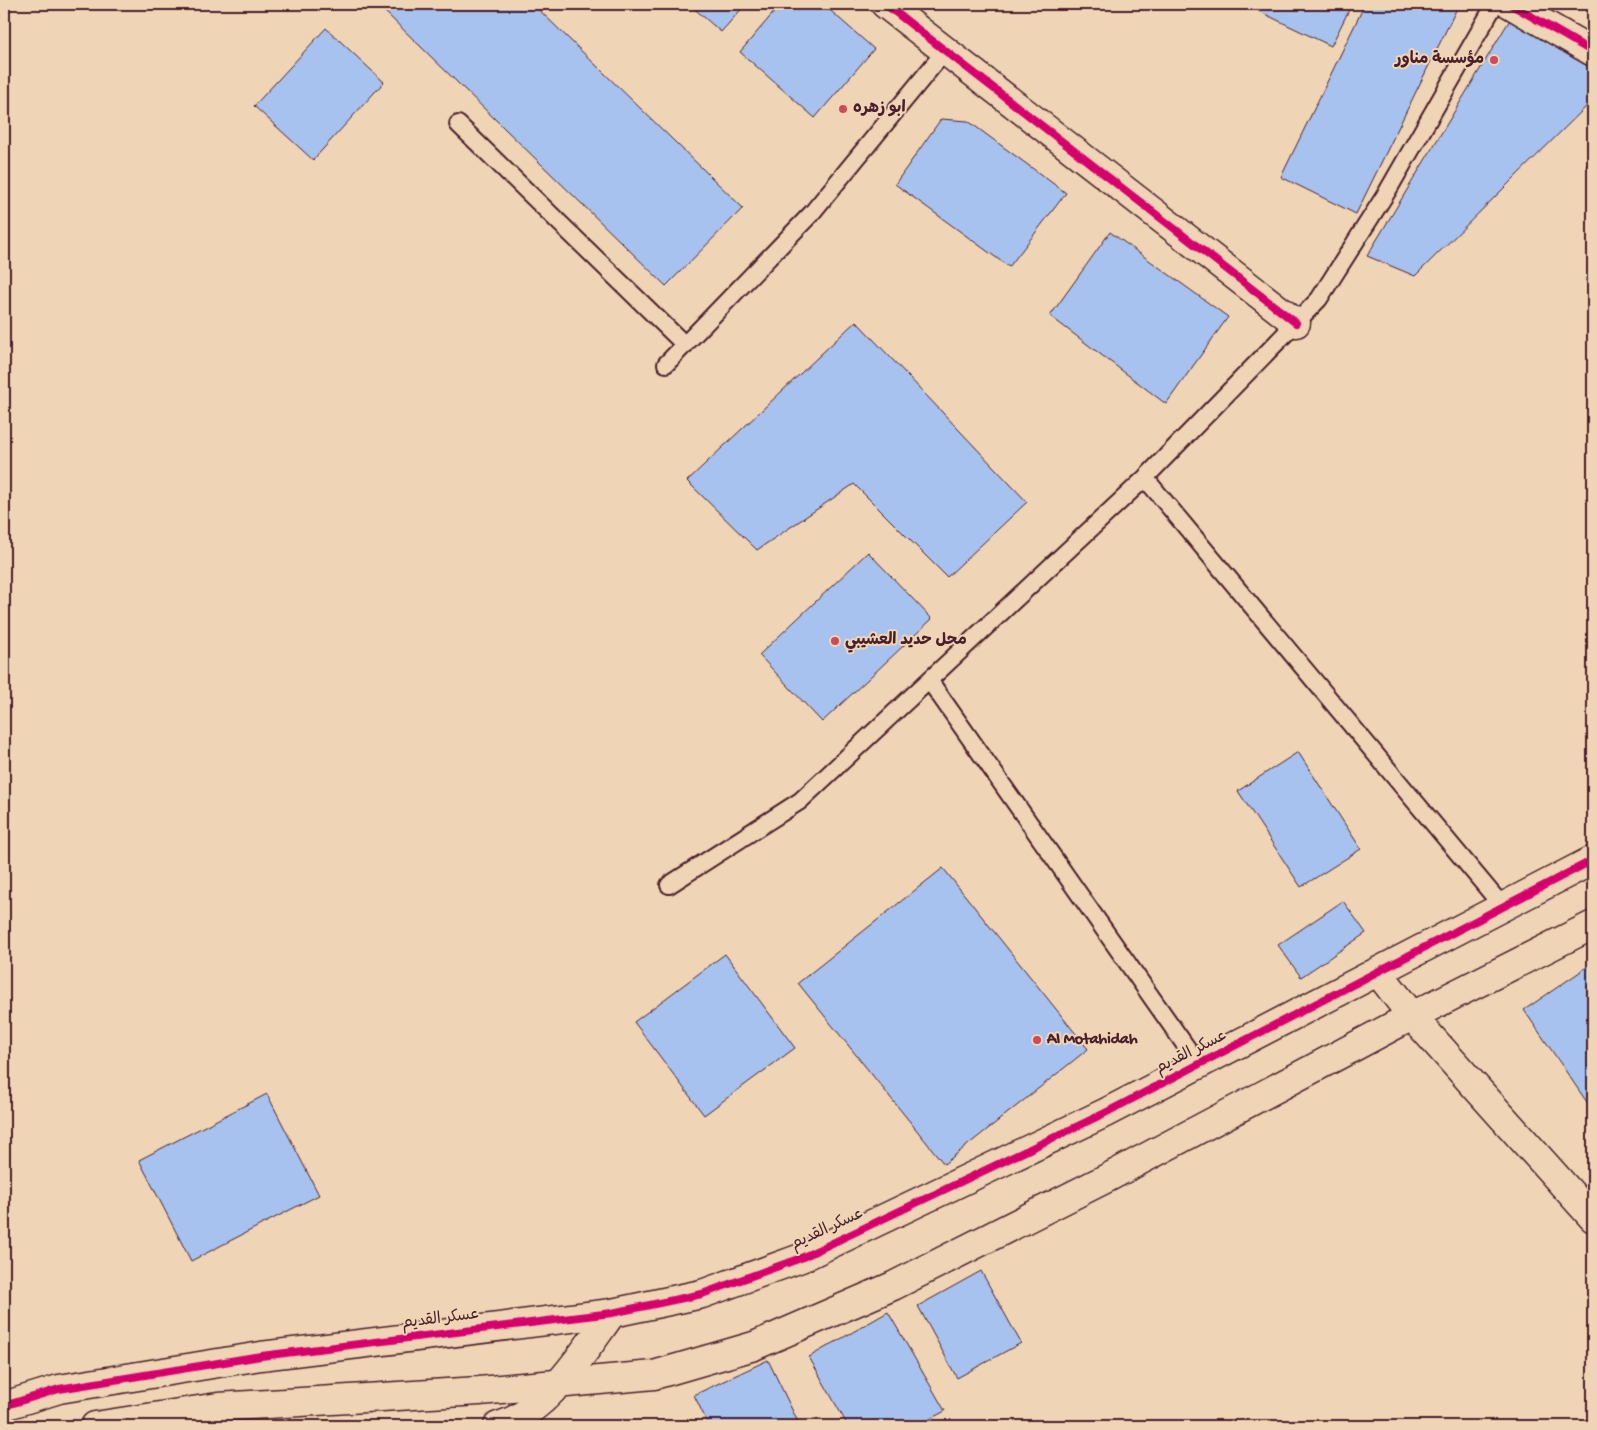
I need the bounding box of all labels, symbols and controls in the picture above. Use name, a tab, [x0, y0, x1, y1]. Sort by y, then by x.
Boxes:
place label: مؤسسة مناور	[1393, 50, 1484, 70]
marker: مؤسسة مناور	[1488, 54, 1500, 66]
place label: ابو زهره	[853, 99, 906, 119]
marker: ابو زهره	[837, 103, 849, 115]
place label: محل حديد العشيبي	[845, 631, 967, 653]
marker: محل حديد العشيبي	[829, 635, 841, 647]
street label: عسكر القديم	[1152, 1026, 1231, 1079]
place label: Al Motahidah	[1046, 1031, 1138, 1050]
marker: Al Motahidah	[1031, 1034, 1043, 1046]
street label: عسكر القديم	[788, 1204, 868, 1255]
street label: عسكر القديم	[401, 1305, 481, 1334]

